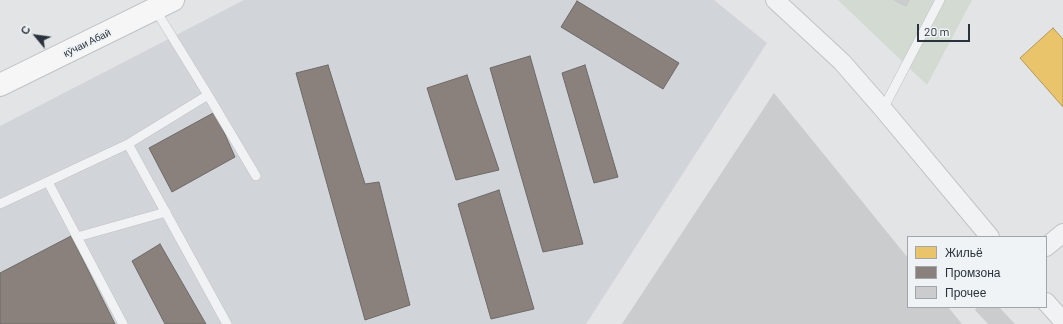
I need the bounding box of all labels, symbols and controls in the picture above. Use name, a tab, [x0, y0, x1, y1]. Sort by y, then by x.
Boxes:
north arrow	[16, 16, 56, 56]
scale bar	[919, 16, 972, 42]
text: С	[17, 23, 33, 37]
text: 20 m	[924, 24, 950, 38]
street label: кӯчаи Абаӣ	[61, 26, 113, 60]
legend	[907, 236, 1047, 308]
text: Жильё	[945, 245, 983, 259]
text: Промзона	[945, 265, 1000, 279]
text: Прочее	[945, 285, 986, 299]

